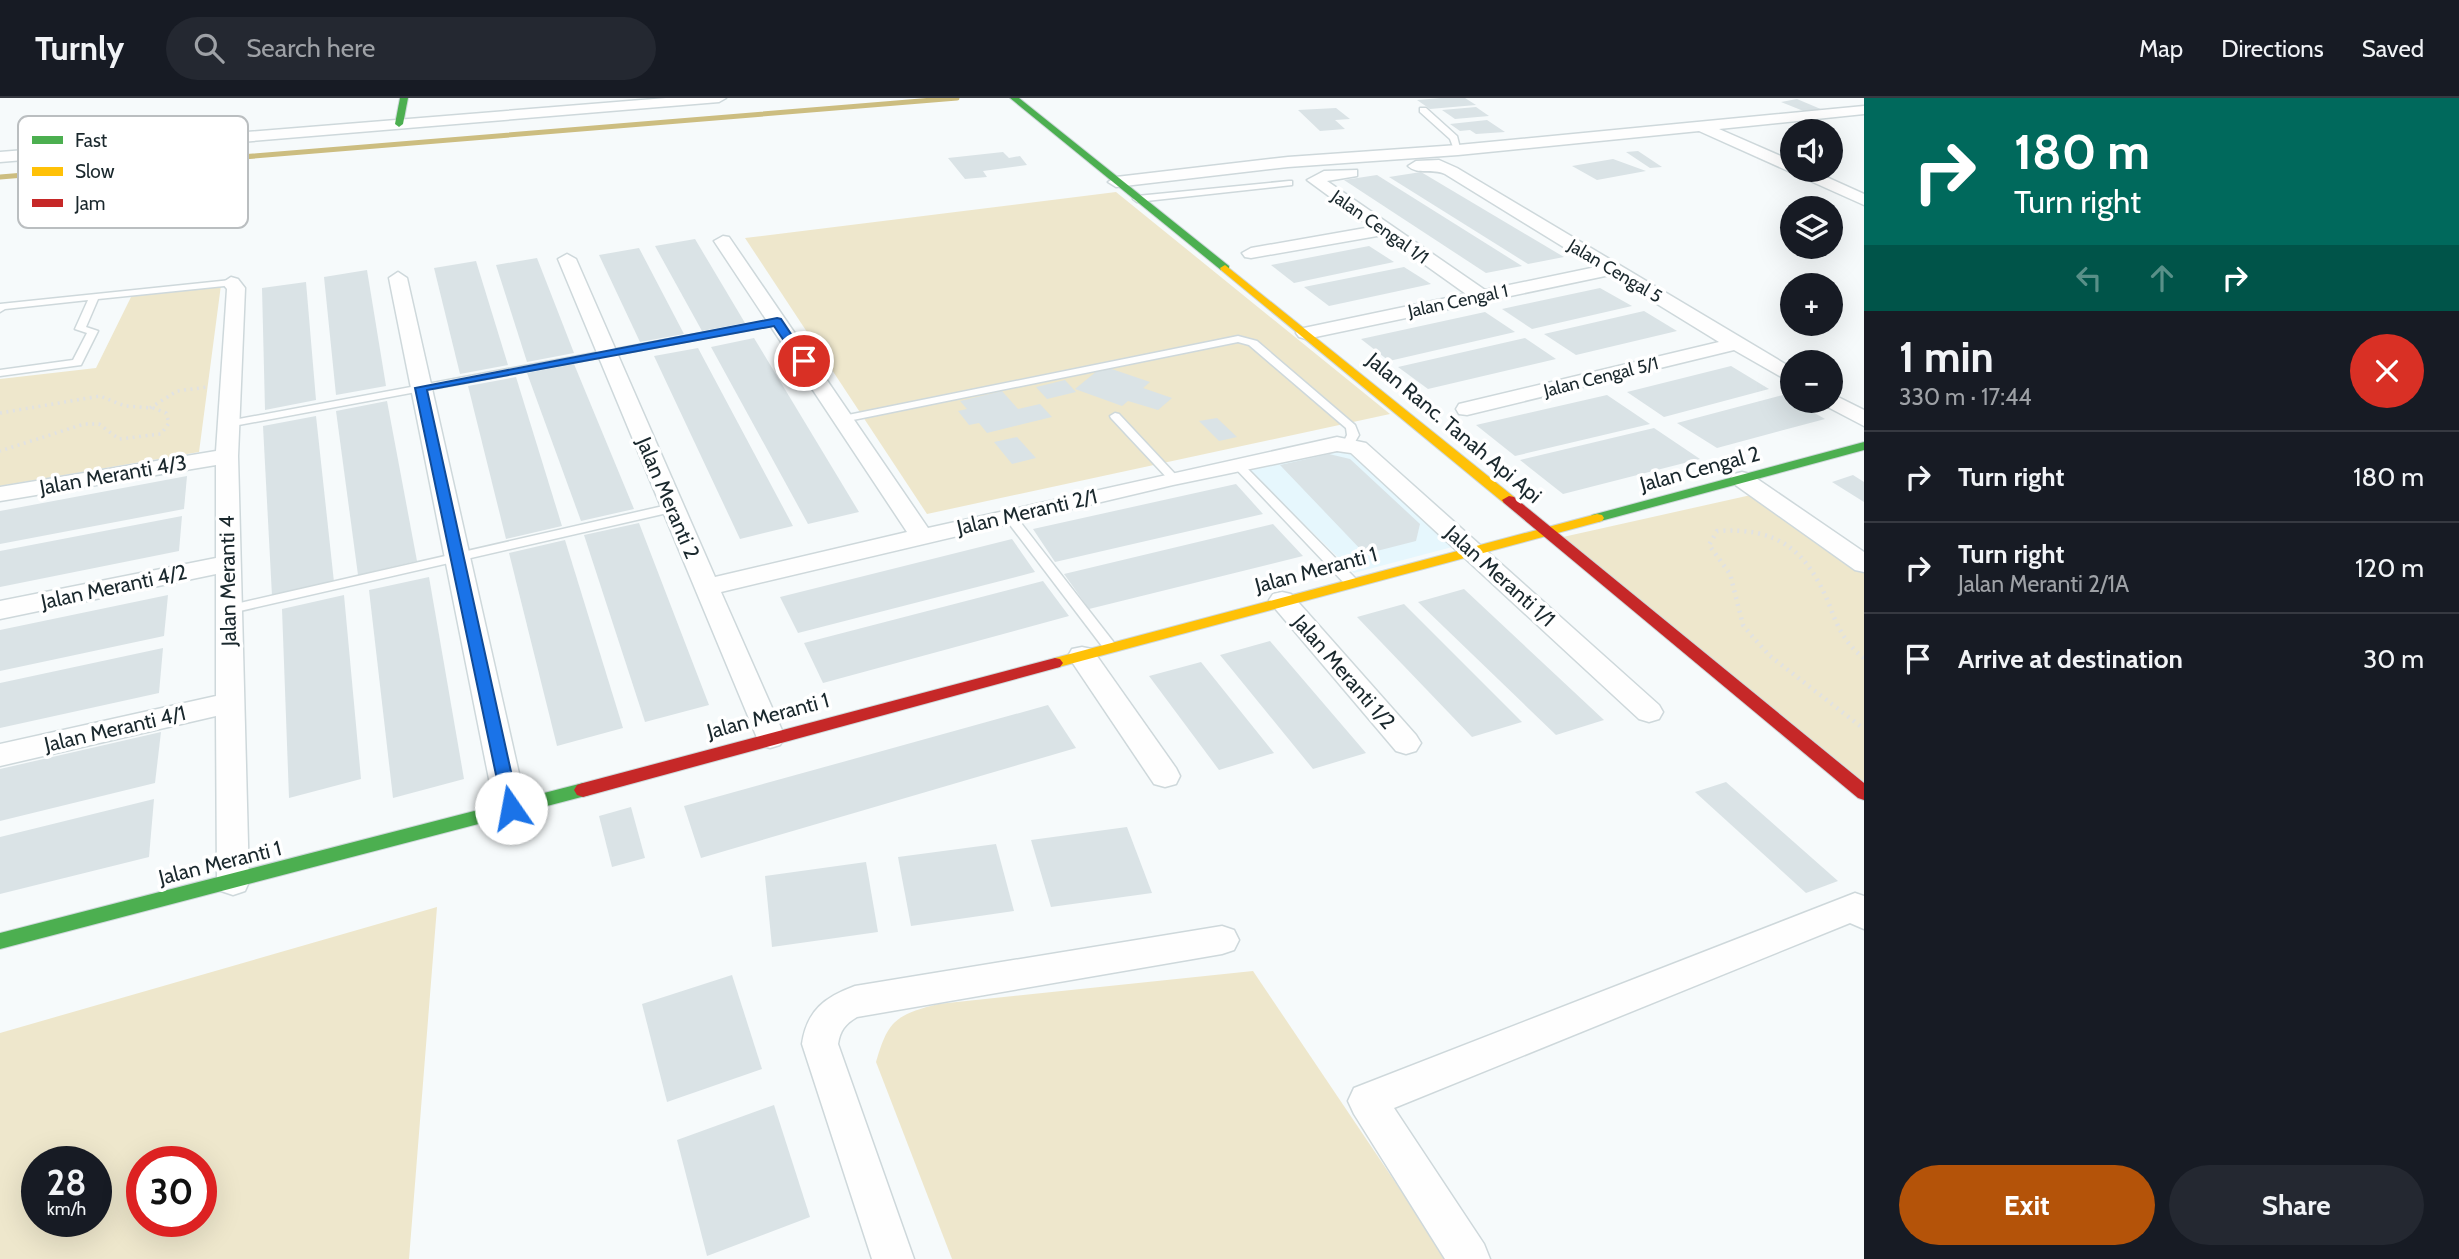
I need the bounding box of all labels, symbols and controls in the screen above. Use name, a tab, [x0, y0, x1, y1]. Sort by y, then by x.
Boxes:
search box	[166, 17, 656, 80]
text: Turnly	[35, 28, 124, 68]
icon: search	[190, 29, 228, 67]
text: Search here	[246, 32, 375, 64]
text: Map	[2139, 34, 2183, 63]
text: Directions	[2221, 34, 2324, 63]
text: Saved	[2362, 34, 2424, 63]
legend	[18, 116, 248, 228]
map controls	[1780, 119, 1843, 413]
button: sound	[1780, 119, 1843, 182]
text: 180 m	[2014, 122, 2150, 181]
icon: right	[1899, 126, 1990, 217]
text: Fast	[75, 129, 108, 152]
text: Slow	[75, 160, 115, 183]
text: Turn right	[2014, 182, 2141, 221]
street label: Jalan Cengal 1/1	[1326, 185, 1433, 269]
text: Jam	[74, 192, 105, 215]
button: layers	[1780, 196, 1843, 259]
street label: Jalan Cengal 5	[1563, 234, 1666, 308]
icon: left	[2070, 259, 2108, 297]
icon: ahead	[2143, 259, 2181, 297]
icon: right	[2216, 259, 2254, 297]
button: +	[1780, 273, 1843, 336]
street label: Jalan Cengal 1	[1405, 280, 1510, 323]
pin	[774, 331, 834, 391]
text: 1 min	[1899, 331, 1994, 383]
button: close	[2350, 334, 2424, 408]
icon: arrive	[785, 342, 823, 380]
street label: Jalan Ranc. Tanah Api Api	[1361, 347, 1547, 508]
button: −	[1780, 350, 1843, 413]
street label: Jalan Cengal 5/1	[1540, 352, 1661, 402]
text: 330 m · 17:44	[1899, 383, 2032, 411]
street label: Jalan Meranti 2	[631, 432, 705, 562]
street label: Jalan Cengal 2	[1636, 441, 1763, 497]
street label: Jalan Meranti 4/3	[36, 449, 188, 500]
icon: right	[1899, 458, 1937, 496]
text: Turn right	[1958, 461, 2064, 493]
text: 180 m	[2353, 461, 2424, 493]
street label: Jalan Meranti 2/1	[953, 483, 1100, 540]
street label: Jalan Meranti 4	[214, 515, 241, 648]
street label: Jalan Meranti 1/1	[1440, 519, 1560, 631]
text: Turn right	[1958, 538, 2064, 570]
street label: Jalan Meranti 1	[1251, 541, 1380, 598]
icon: right	[1899, 549, 1937, 587]
text: 120 m	[2355, 552, 2424, 584]
street label: Jalan Meranti 4/2	[38, 559, 189, 614]
text: Jalan Meranti 2/1A	[1958, 570, 2129, 598]
street label: Jalan Meranti 1/2	[1287, 609, 1401, 734]
icon: arrive	[1899, 640, 1937, 678]
text: Arrive at destination	[1958, 643, 2183, 675]
text: 30 m	[2363, 643, 2424, 675]
street label: Jalan Meranti 1	[703, 687, 832, 744]
street label: Jalan Meranti 4/1	[41, 700, 188, 757]
position arrow	[474, 771, 548, 845]
street label: Jalan Meranti 1	[155, 835, 284, 890]
speed limit sign: 30	[126, 1146, 217, 1237]
text: 28	[47, 1161, 86, 1204]
button: Exit	[1899, 1165, 2155, 1245]
button: Share	[2169, 1165, 2424, 1245]
text: km/h	[47, 1198, 86, 1220]

